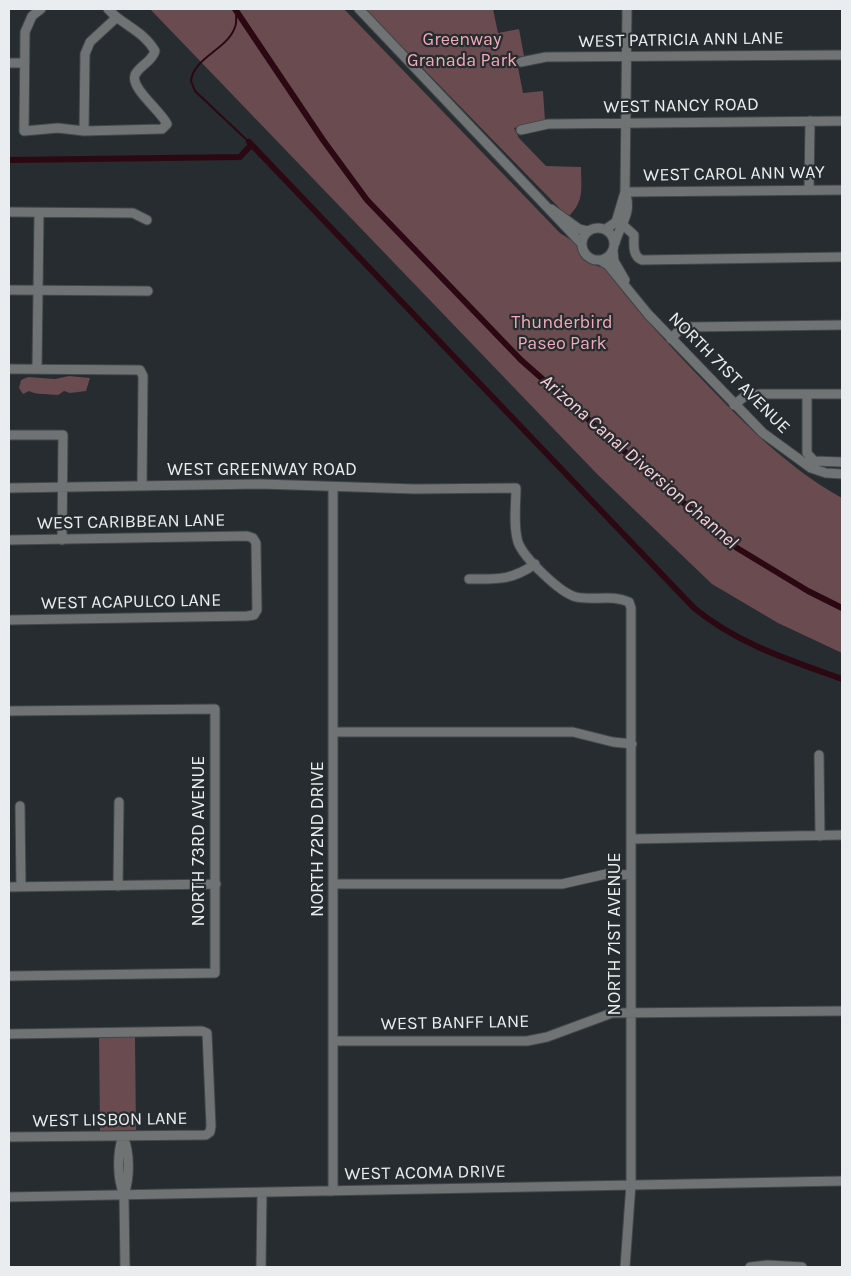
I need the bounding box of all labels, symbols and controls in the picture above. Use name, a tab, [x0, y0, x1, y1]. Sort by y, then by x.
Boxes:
street label: WEST PATRICIA ANN LANE	[578, 27, 784, 53]
park label: Greenway Granada Park	[407, 29, 517, 72]
street label: WEST NANCY ROAD	[603, 94, 759, 118]
street label: WEST CAROL ANN WAY	[643, 162, 825, 186]
street label: NORTH 71ST AVENUE	[664, 308, 794, 438]
park label: Thunderbird Paseo Park	[511, 312, 613, 354]
water label: Arizona Canal Diversion Channel	[536, 370, 742, 554]
street label: WEST GREENWAY ROAD	[167, 459, 357, 481]
street label: WEST CARIBBEAN LANE	[37, 510, 225, 534]
street label: WEST ACAPULCO LANE	[41, 590, 221, 614]
street label: NORTH 73RD AVENUE	[188, 756, 210, 926]
street label: NORTH 72ND DRIVE	[307, 761, 329, 917]
street label: NORTH 71ST AVENUE	[604, 852, 626, 1016]
street label: WEST BANFF LANE	[381, 1011, 529, 1035]
street label: WEST LISBON LANE	[32, 1108, 188, 1132]
street label: WEST ACOMA DRIVE	[344, 1161, 506, 1185]

